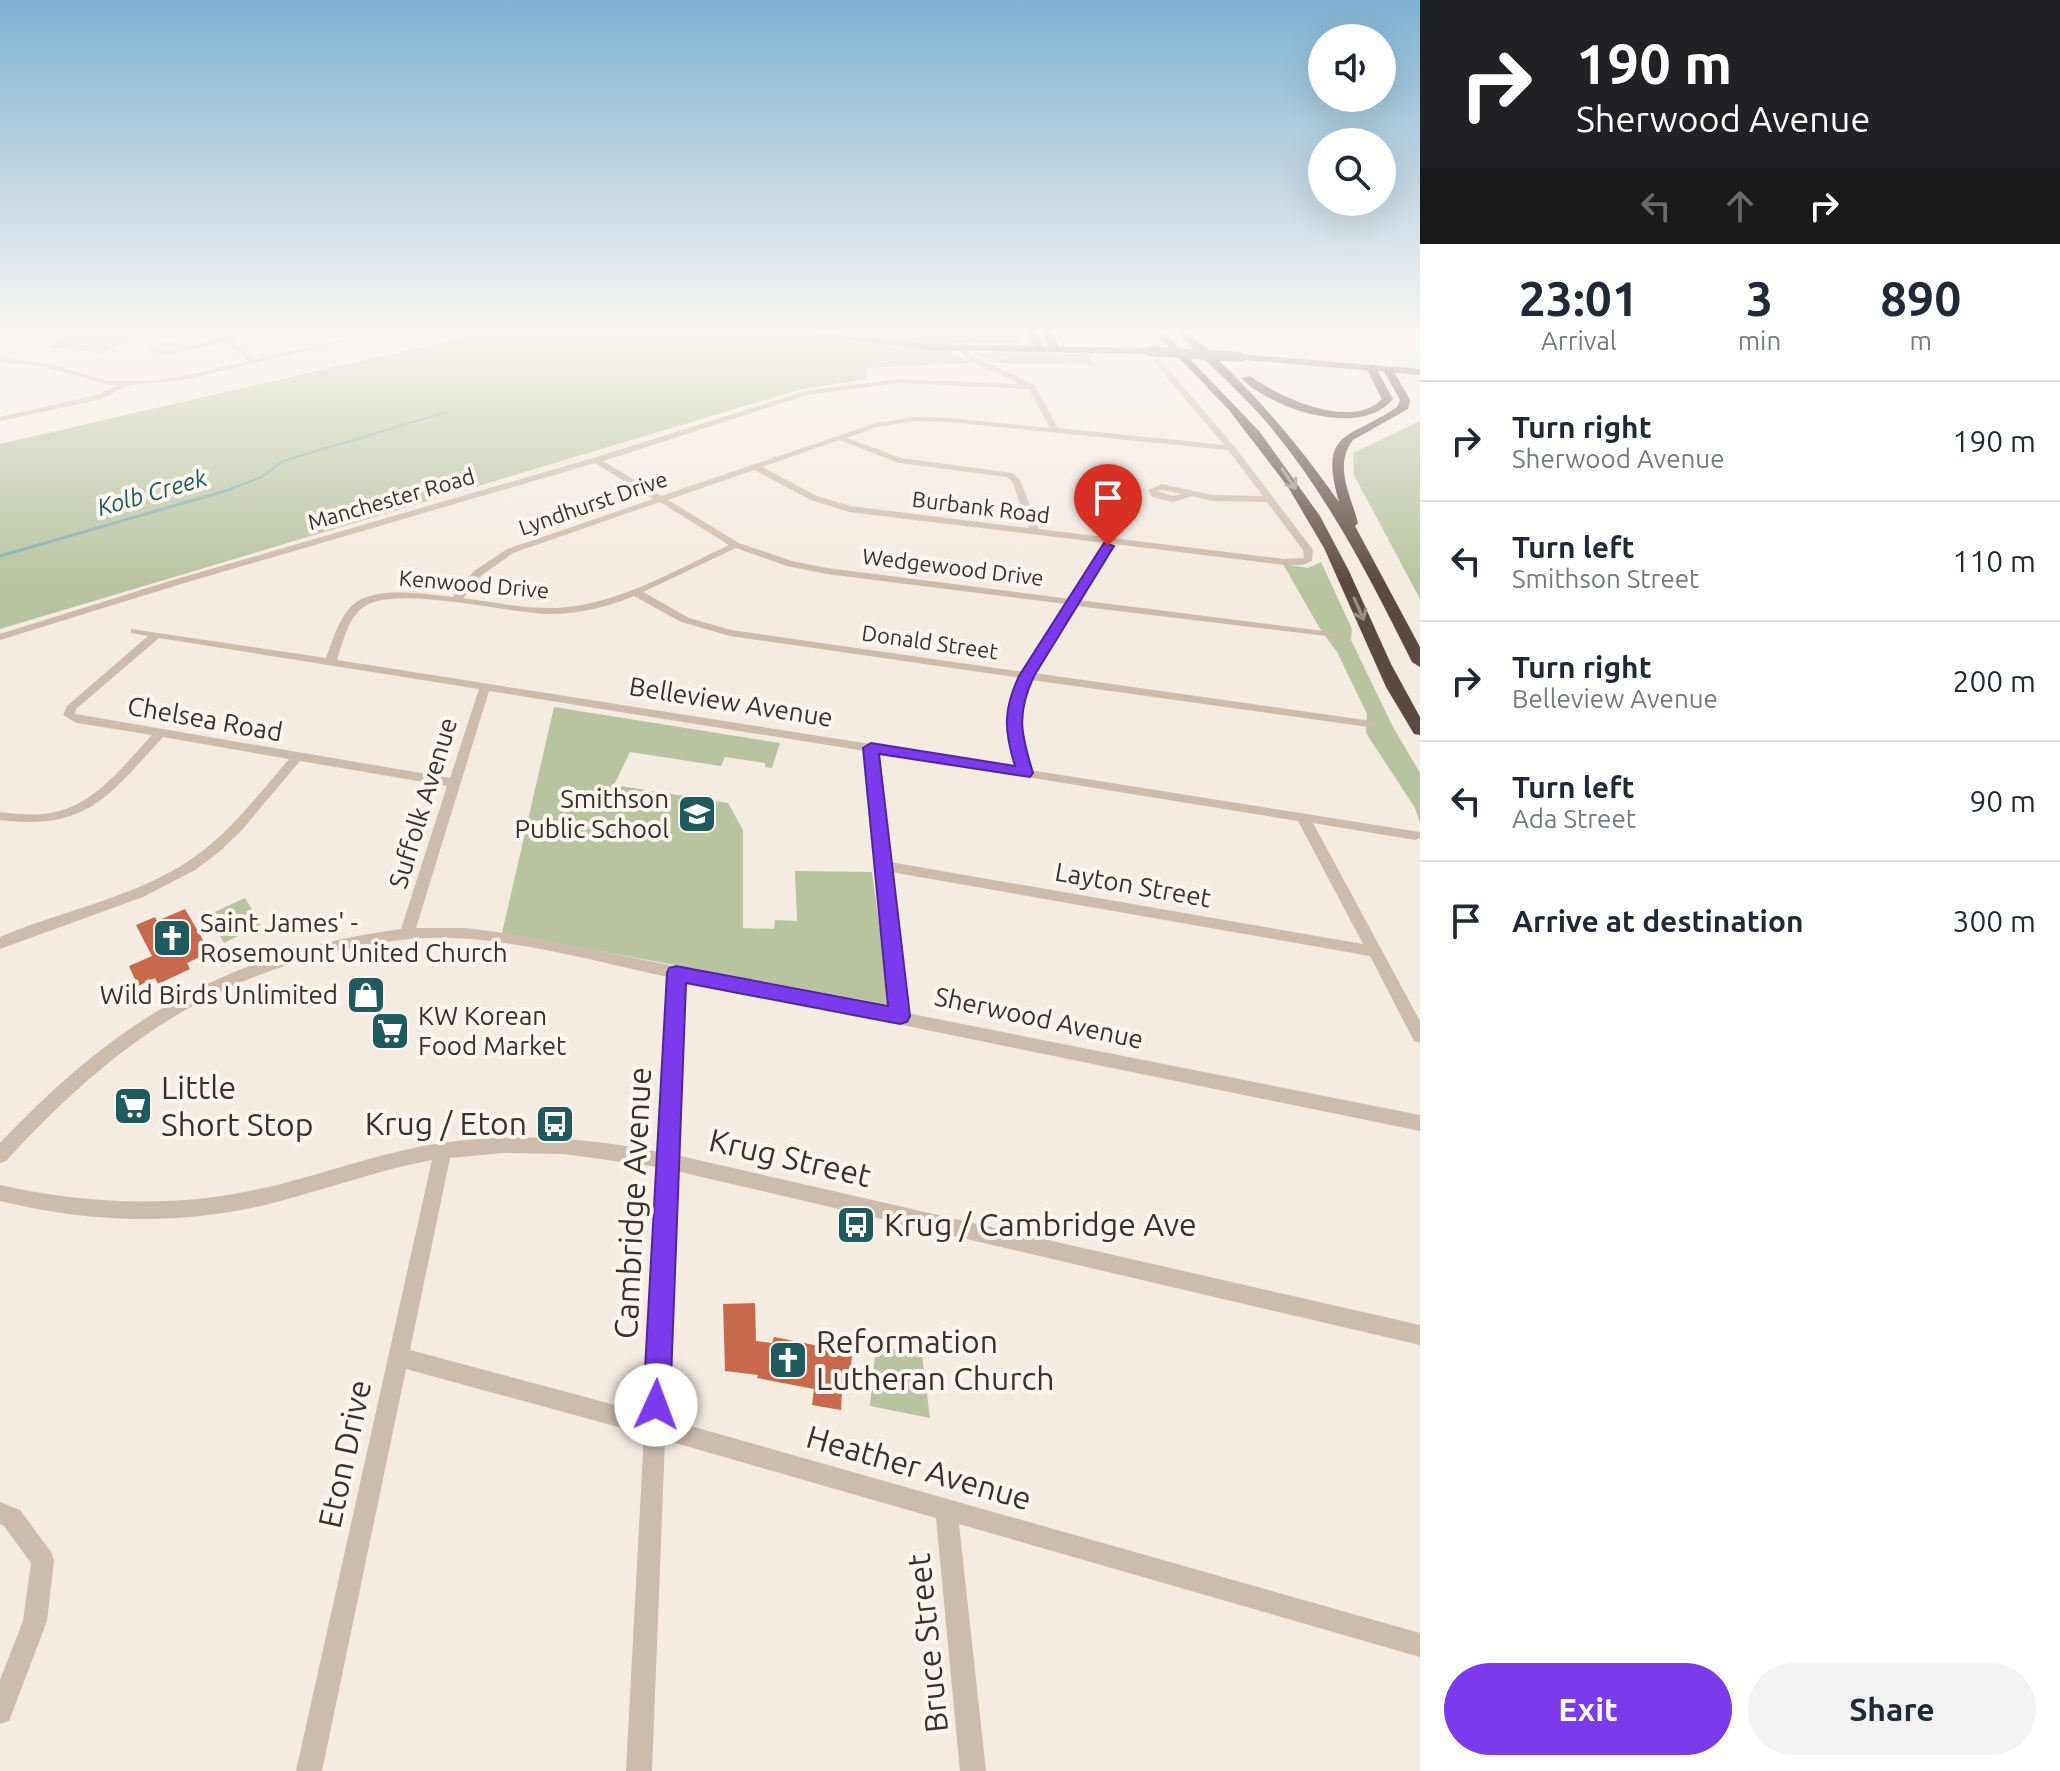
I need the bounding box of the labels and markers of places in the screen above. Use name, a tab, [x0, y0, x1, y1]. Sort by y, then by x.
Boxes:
pin	[1074, 464, 1142, 546]
place label: Smithson Public School	[514, 784, 669, 843]
school or university icon: Smithson Public School	[676, 793, 718, 835]
place label: Saint James' - Rosemount United Church	[200, 908, 508, 967]
church icon: Saint James' - Rosemount United Church	[151, 917, 193, 959]
shop icon: Wild Birds Unlimited	[345, 974, 387, 1016]
place label: Wild Birds Unlimited	[100, 980, 338, 1009]
place label: KW Korean Food Market	[418, 1001, 566, 1060]
supermarket icon: KW Korean Food Market	[369, 1010, 411, 1052]
place label: Little Short Stop	[161, 1069, 314, 1142]
supermarket icon: Little Short Stop	[112, 1085, 154, 1127]
bus stop icon: Krug / Eton	[534, 1103, 576, 1145]
place label: Krug / Eton	[365, 1105, 527, 1141]
bus stop icon: Krug / Cambridge Ave	[835, 1204, 877, 1246]
place label: Krug / Cambridge Ave	[884, 1206, 1197, 1242]
place label: Reformation Lutheran Church	[816, 1323, 1055, 1396]
church icon: Reformation Lutheran Church	[767, 1339, 809, 1381]

